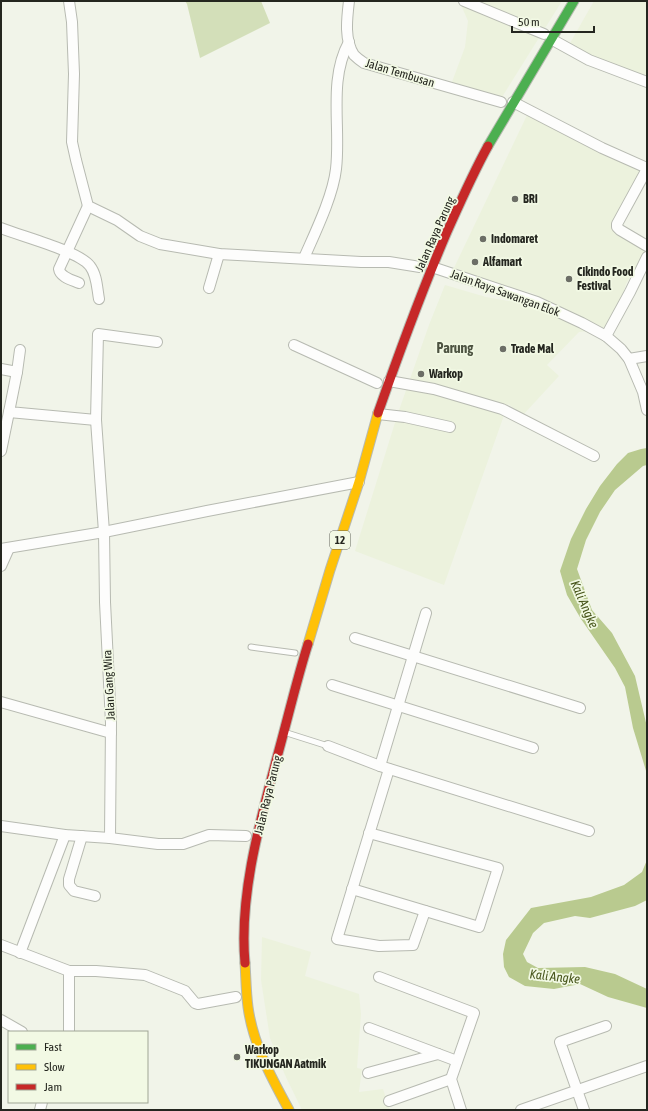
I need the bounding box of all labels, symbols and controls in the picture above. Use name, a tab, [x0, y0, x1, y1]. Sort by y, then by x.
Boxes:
scale bar	[512, 8, 594, 34]
text: 50 m	[518, 15, 540, 29]
street label: Jalan Tembusan	[364, 56, 436, 90]
place label: BRI	[523, 192, 538, 206]
street label: Jalan Raya Parung	[412, 193, 458, 274]
marker: BRI	[510, 194, 520, 204]
place label: Indomaret	[491, 232, 538, 246]
marker: Indomaret	[478, 234, 488, 244]
place label: Alfamart	[482, 255, 523, 269]
marker: Alfamart	[470, 257, 480, 267]
place label: Cikindo Food Festival	[577, 265, 634, 293]
street label: Jalan Raya Sawangan Elok	[448, 267, 562, 320]
marker: Cikindo Food Festival	[564, 274, 574, 284]
district label: Parung	[437, 340, 474, 356]
place label: Trade Mal	[511, 342, 555, 356]
marker: Trade Mal	[498, 344, 508, 354]
place label: Warkop	[428, 367, 463, 381]
marker: Warkop	[416, 369, 426, 379]
road number: 12	[330, 531, 350, 549]
water label: Kali Angke	[567, 578, 602, 630]
street label: Jalan Gang Wira	[100, 649, 118, 721]
street label: Jalan Raya Parung	[251, 753, 285, 836]
water label: Kali Angke	[529, 966, 581, 987]
legend	[8, 1031, 148, 1103]
text: Fast	[44, 1040, 62, 1054]
place label: Warkop TIKUNGAN Aatmik	[244, 1043, 327, 1071]
marker: Warkop TIKUNGAN Aatmik	[232, 1052, 242, 1062]
text: Slow	[44, 1060, 65, 1074]
text: Jam	[44, 1080, 62, 1094]

